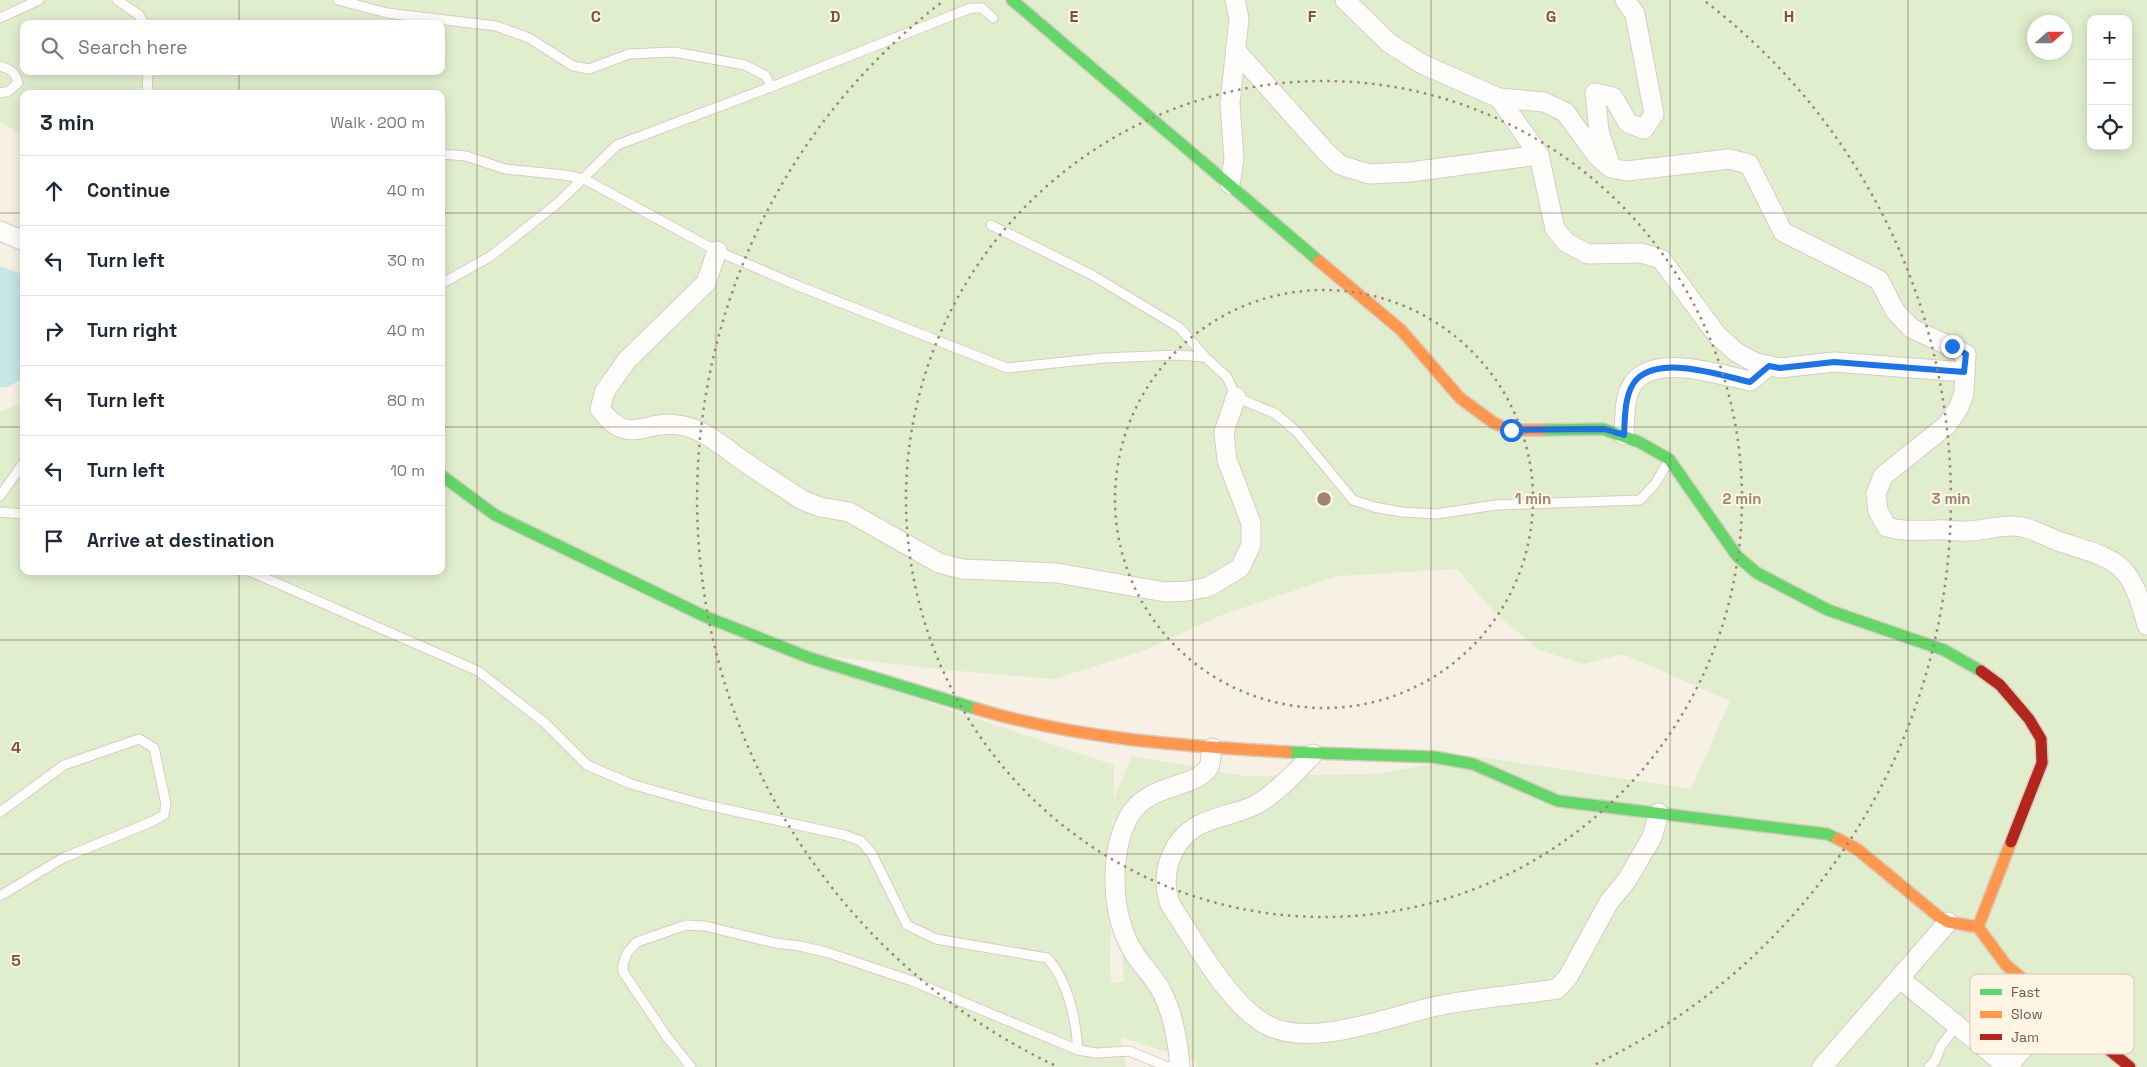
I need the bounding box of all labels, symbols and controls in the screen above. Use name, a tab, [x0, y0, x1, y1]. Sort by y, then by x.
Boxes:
text: C	[591, 6, 601, 27]
text: D	[830, 6, 840, 27]
text: E	[1070, 6, 1079, 27]
text: F	[1308, 6, 1317, 27]
text: G	[1546, 6, 1556, 27]
text: H	[1784, 6, 1794, 27]
north arrow	[2027, 15, 2072, 60]
map controls	[2087, 15, 2132, 150]
button: +	[2087, 15, 2132, 60]
search box	[20, 20, 445, 75]
icon: search	[38, 34, 66, 62]
text: Search here	[78, 35, 188, 60]
button: −	[2087, 60, 2132, 105]
button: locate	[2087, 105, 2132, 150]
text: 3 min	[40, 109, 95, 136]
text: Walk · 200 m	[330, 112, 425, 133]
icon: ahead	[40, 177, 68, 205]
text: Continue	[87, 178, 170, 203]
text: 40 m	[387, 180, 425, 201]
icon: left	[40, 247, 68, 275]
text: Turn left	[87, 248, 165, 273]
text: 30 m	[387, 250, 425, 271]
icon: right	[40, 317, 68, 345]
text: Turn right	[87, 318, 177, 343]
text: 40 m	[387, 320, 425, 341]
route end	[1941, 335, 1964, 358]
icon: left	[40, 387, 68, 415]
text: Turn left	[87, 388, 165, 413]
text: 80 m	[387, 390, 425, 411]
route start	[1500, 419, 1523, 442]
icon: left	[40, 457, 68, 485]
text: Turn left	[87, 458, 165, 483]
text: 10 m	[390, 460, 425, 481]
text: 1 min	[1515, 489, 1551, 508]
text: 2 min	[1723, 489, 1761, 508]
text: 3 min	[1932, 489, 1970, 508]
centre of rings	[1315, 490, 1333, 508]
icon: arrive	[40, 527, 68, 555]
text: Arrive at destination	[87, 528, 275, 553]
text: 4	[11, 737, 21, 758]
text: 5	[11, 950, 21, 971]
legend	[1970, 974, 2134, 1054]
text: Fast	[2011, 983, 2040, 1001]
text: Slow	[2011, 1005, 2043, 1023]
text: Jam	[2011, 1028, 2039, 1046]

